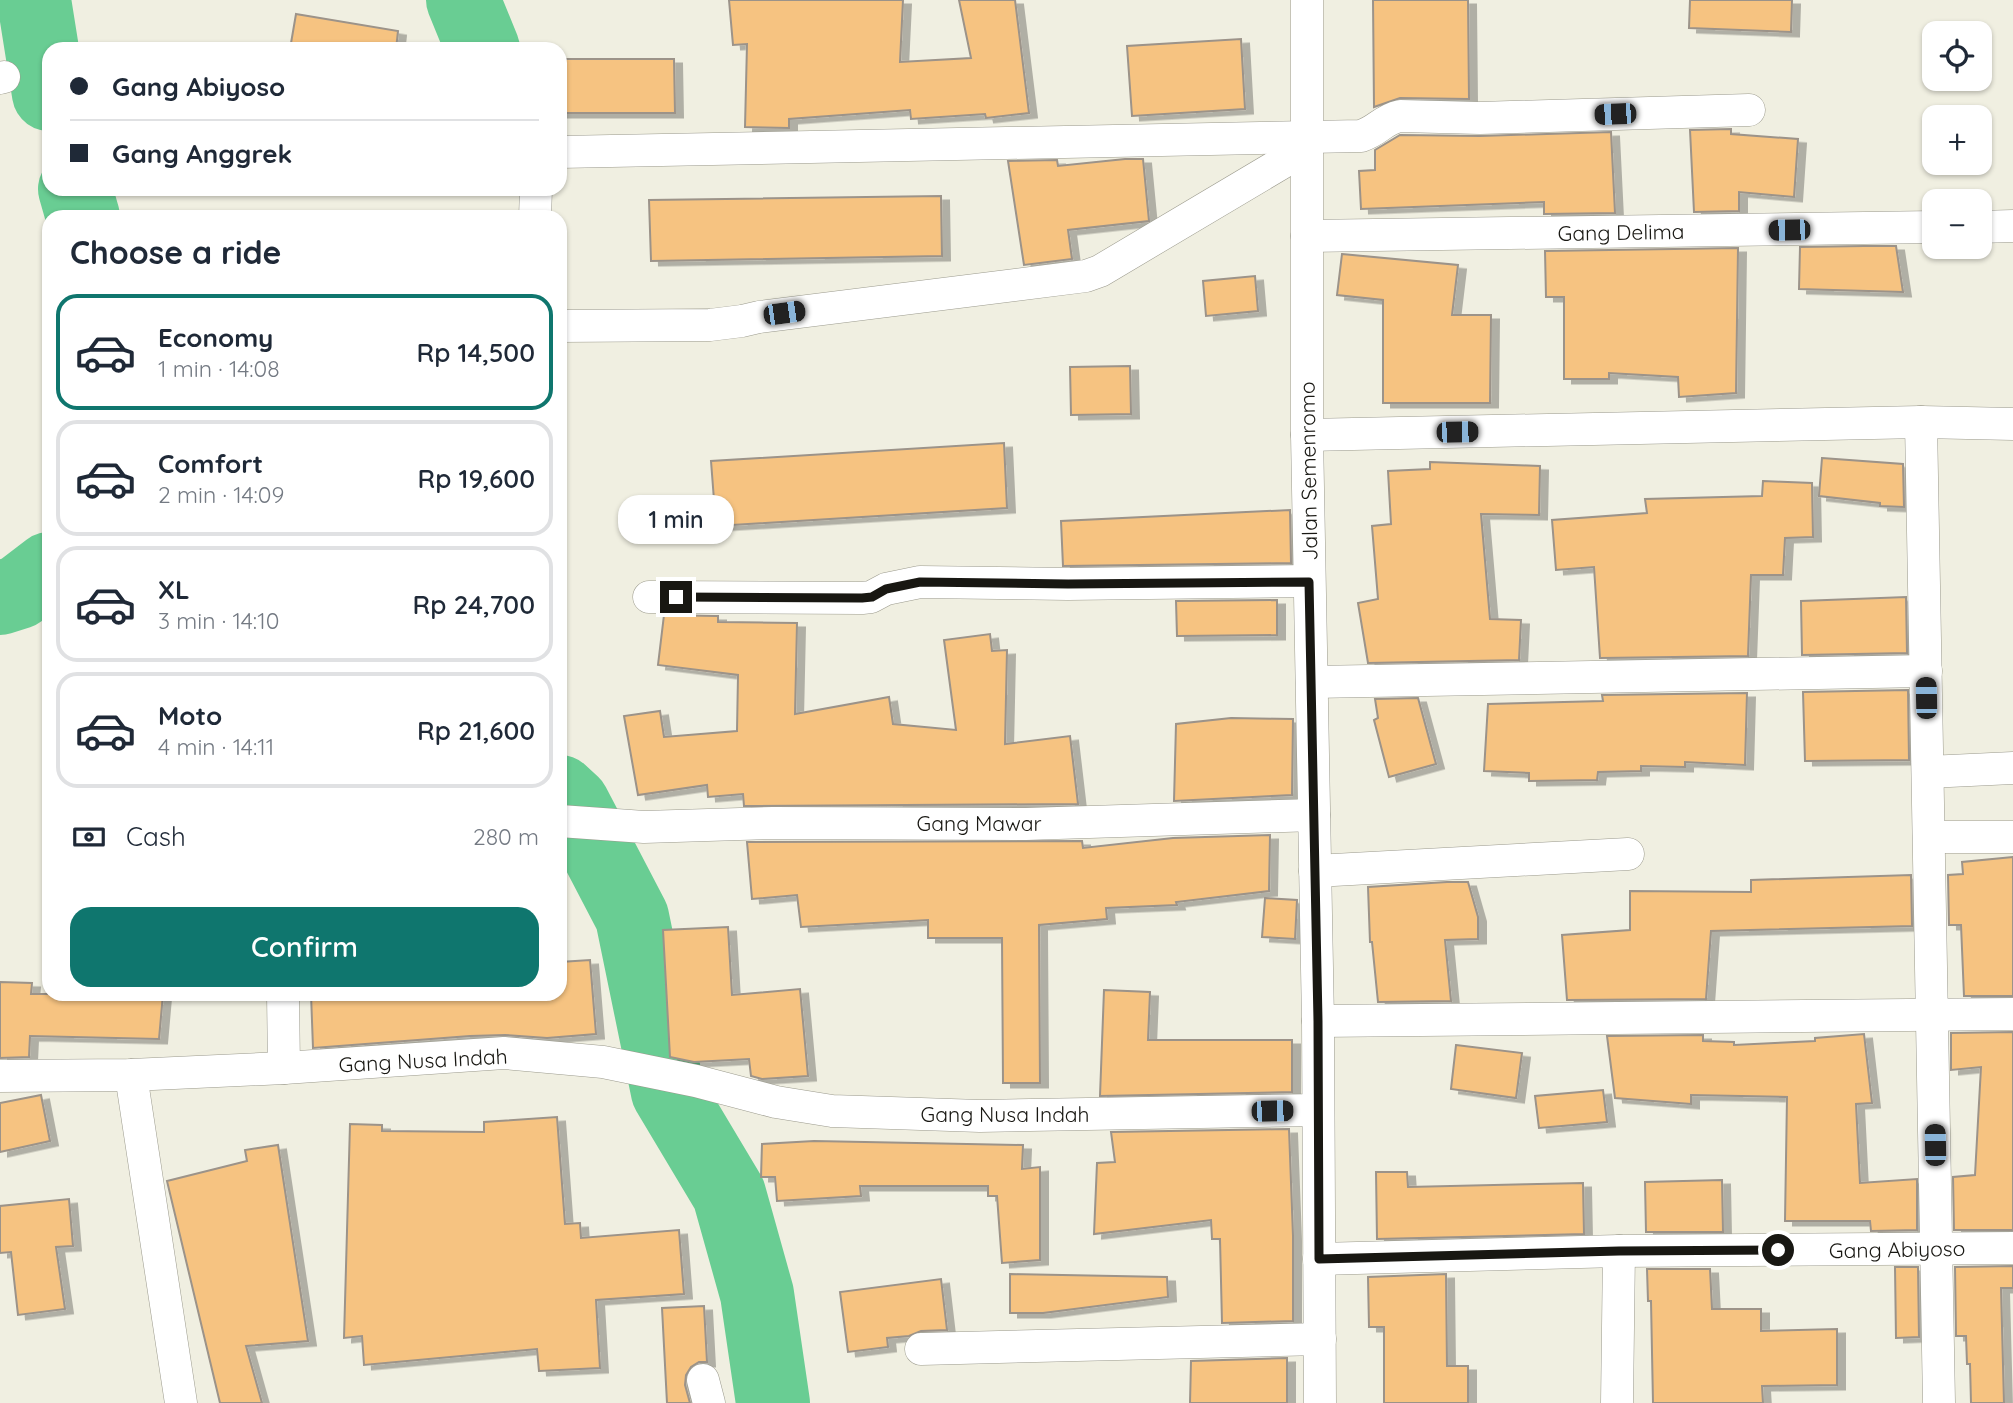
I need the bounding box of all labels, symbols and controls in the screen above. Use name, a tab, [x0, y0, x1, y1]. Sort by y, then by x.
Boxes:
map controls	[1922, 21, 1992, 259]
button: locate	[1922, 21, 1992, 91]
text: Gang Abiyoso	[112, 70, 285, 103]
car	[1594, 103, 1637, 125]
button: +	[1922, 105, 1992, 175]
text: Gang Anggrek	[112, 137, 292, 170]
button: −	[1922, 189, 1992, 259]
street label: Gang Delima	[1557, 218, 1685, 246]
car	[1768, 219, 1811, 241]
text: Choose a ride	[70, 232, 282, 272]
car	[762, 300, 807, 326]
icon: car	[74, 321, 137, 384]
text: Economy	[158, 321, 273, 354]
text: Rp 14,500	[417, 336, 535, 369]
text: 1 min · 14:08	[158, 354, 280, 383]
street label: Jalan Semenromo	[1293, 381, 1323, 561]
car	[1436, 421, 1479, 443]
icon: car	[74, 447, 137, 510]
text: Comfort	[158, 447, 263, 480]
text: Rp 19,600	[417, 462, 535, 495]
text: 2 min · 14:09	[158, 480, 284, 509]
callout: 1 min	[618, 496, 734, 544]
text: 1 min	[648, 505, 704, 534]
icon: car	[74, 573, 137, 636]
text: XL	[158, 573, 190, 606]
route end	[660, 581, 692, 613]
text: Rp 24,700	[413, 588, 535, 621]
text: 3 min · 14:10	[158, 606, 279, 635]
car	[1916, 677, 1937, 719]
icon: car	[74, 699, 137, 762]
text: Moto	[158, 699, 222, 732]
text: Rp 21,600	[417, 714, 535, 747]
text: 4 min · 14:11	[158, 732, 274, 761]
street label: Gang Mawar	[916, 810, 1042, 836]
icon: cash	[70, 818, 108, 856]
text: Cash	[126, 820, 186, 853]
text: 280 m	[473, 822, 539, 851]
button: Confirm	[70, 907, 539, 987]
street label: Gang Nusa Indah	[338, 1043, 508, 1077]
car	[1251, 1100, 1294, 1122]
street label: Gang Nusa Indah	[920, 1101, 1090, 1127]
car	[1925, 1124, 1946, 1166]
route start	[1762, 1234, 1794, 1266]
street label: Gang Abiyoso	[1829, 1235, 1965, 1263]

